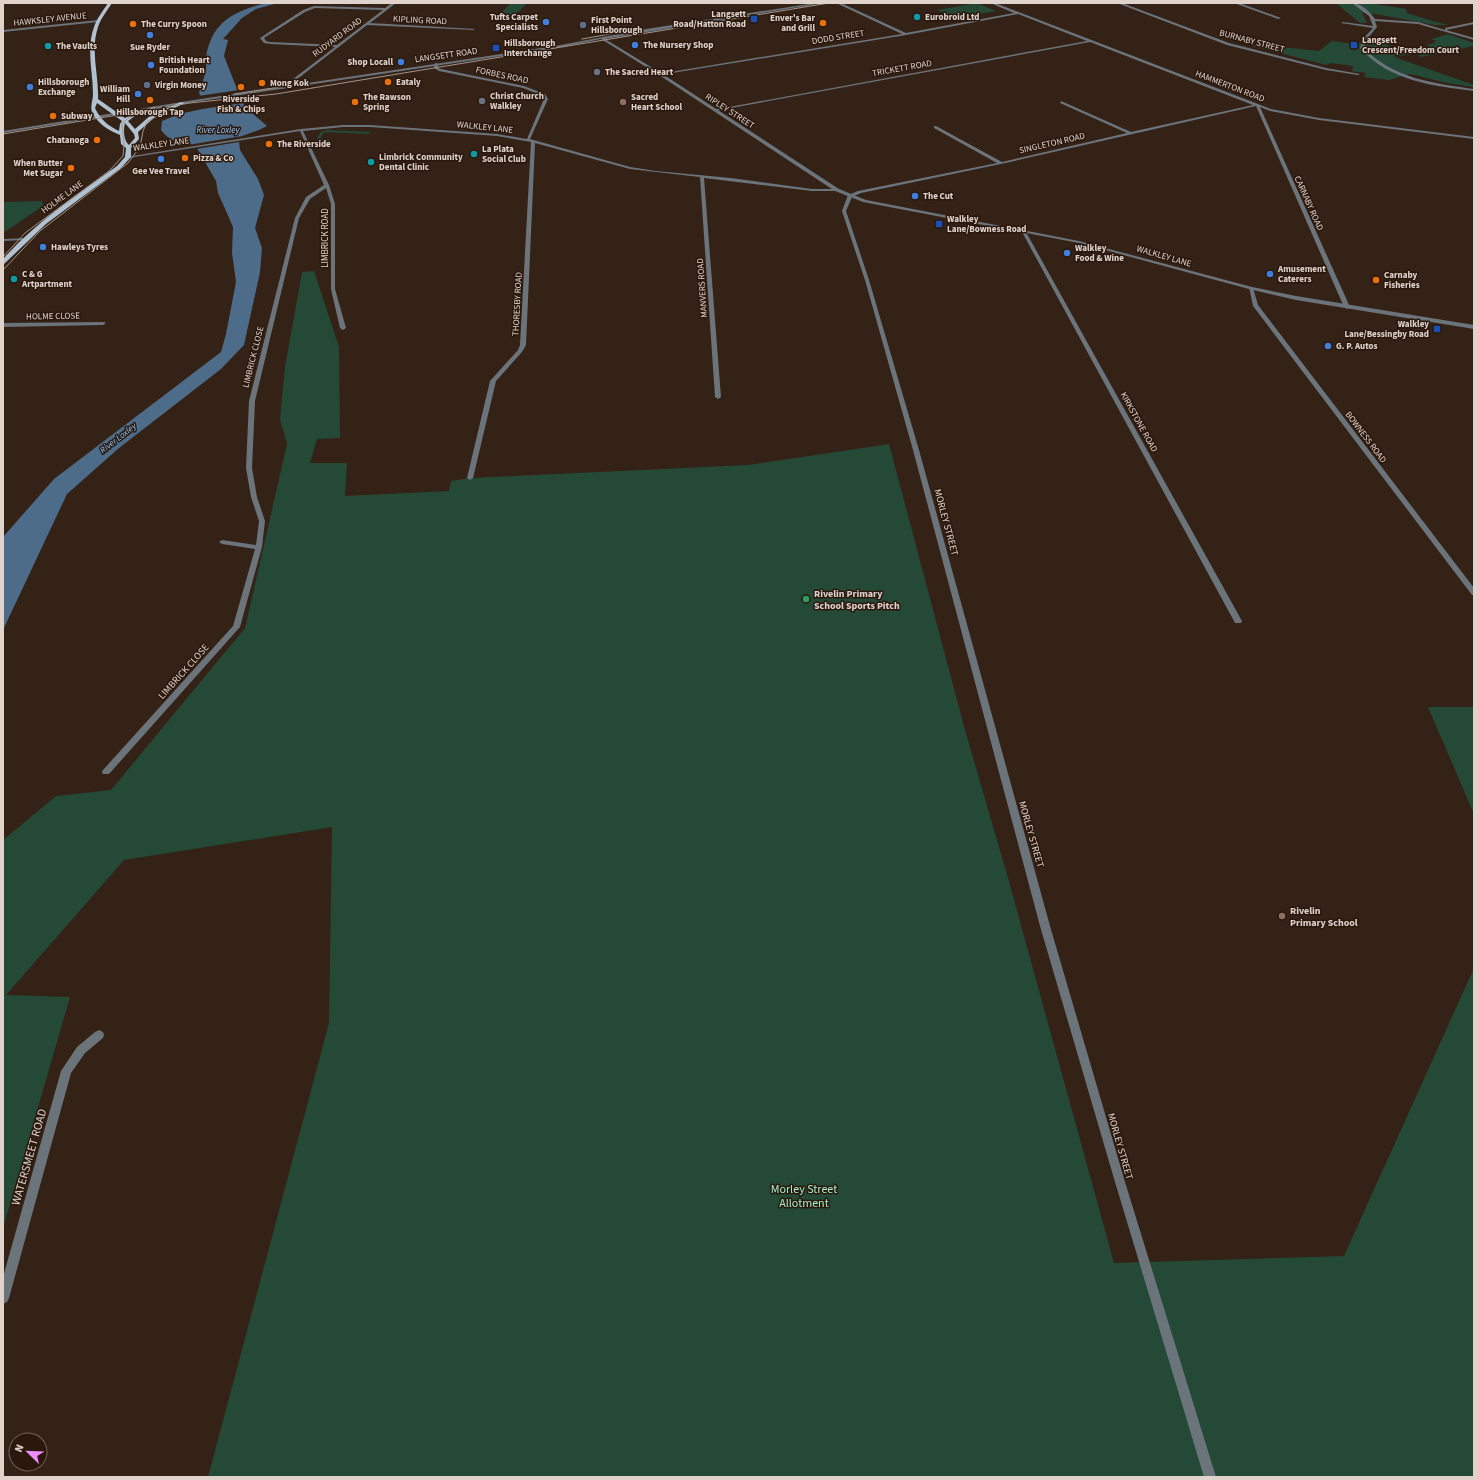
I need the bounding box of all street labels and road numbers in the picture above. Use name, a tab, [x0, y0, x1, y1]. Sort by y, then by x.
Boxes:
street label: HAWKSLEY AVENUE	[13, 9, 88, 30]
street label: KIPLING ROAD	[393, 13, 448, 28]
street label: RUDYARD ROAD	[310, 14, 365, 60]
street label: DODD STREET	[811, 27, 866, 48]
street label: BURNABY STREET	[1218, 27, 1286, 56]
street label: LANGSETT ROAD	[414, 45, 479, 66]
street label: TRICKETT ROAD	[871, 57, 933, 80]
street label: FORBES ROAD	[474, 64, 530, 88]
street label: HAMMERTON ROAD	[1193, 67, 1267, 106]
street label: RIPLEY STREET	[702, 91, 757, 132]
street label: WALKLEY LANE	[456, 118, 514, 137]
street label: SINGLETON ROAD	[1018, 129, 1087, 157]
street label: WALKLEY LANE	[132, 134, 190, 155]
street label: CARNABY ROAD	[1291, 174, 1327, 233]
street label: HOLME LANE	[39, 178, 86, 217]
street label: LIMBRICK ROAD	[319, 208, 332, 268]
street label: WALKLEY LANE	[1135, 242, 1193, 271]
street label: MANVERS ROAD	[694, 257, 711, 318]
street label: THORESBY ROAD	[509, 271, 526, 336]
street label: HOLME CLOSE	[26, 310, 80, 323]
street label: LIMBRICK CLOSE	[240, 325, 267, 389]
street label: KIRKSTONE ROAD	[1117, 390, 1161, 455]
street label: BOWNESS ROAD	[1342, 409, 1390, 466]
street label: MORLEY STREET	[930, 487, 962, 558]
street label: LIMBRICK CLOSE	[155, 641, 212, 702]
street label: MORLEY STREET	[1015, 799, 1047, 870]
street label: WATERSMEET ROAD	[8, 1107, 51, 1207]
street label: MORLEY STREET	[1104, 1111, 1136, 1182]

